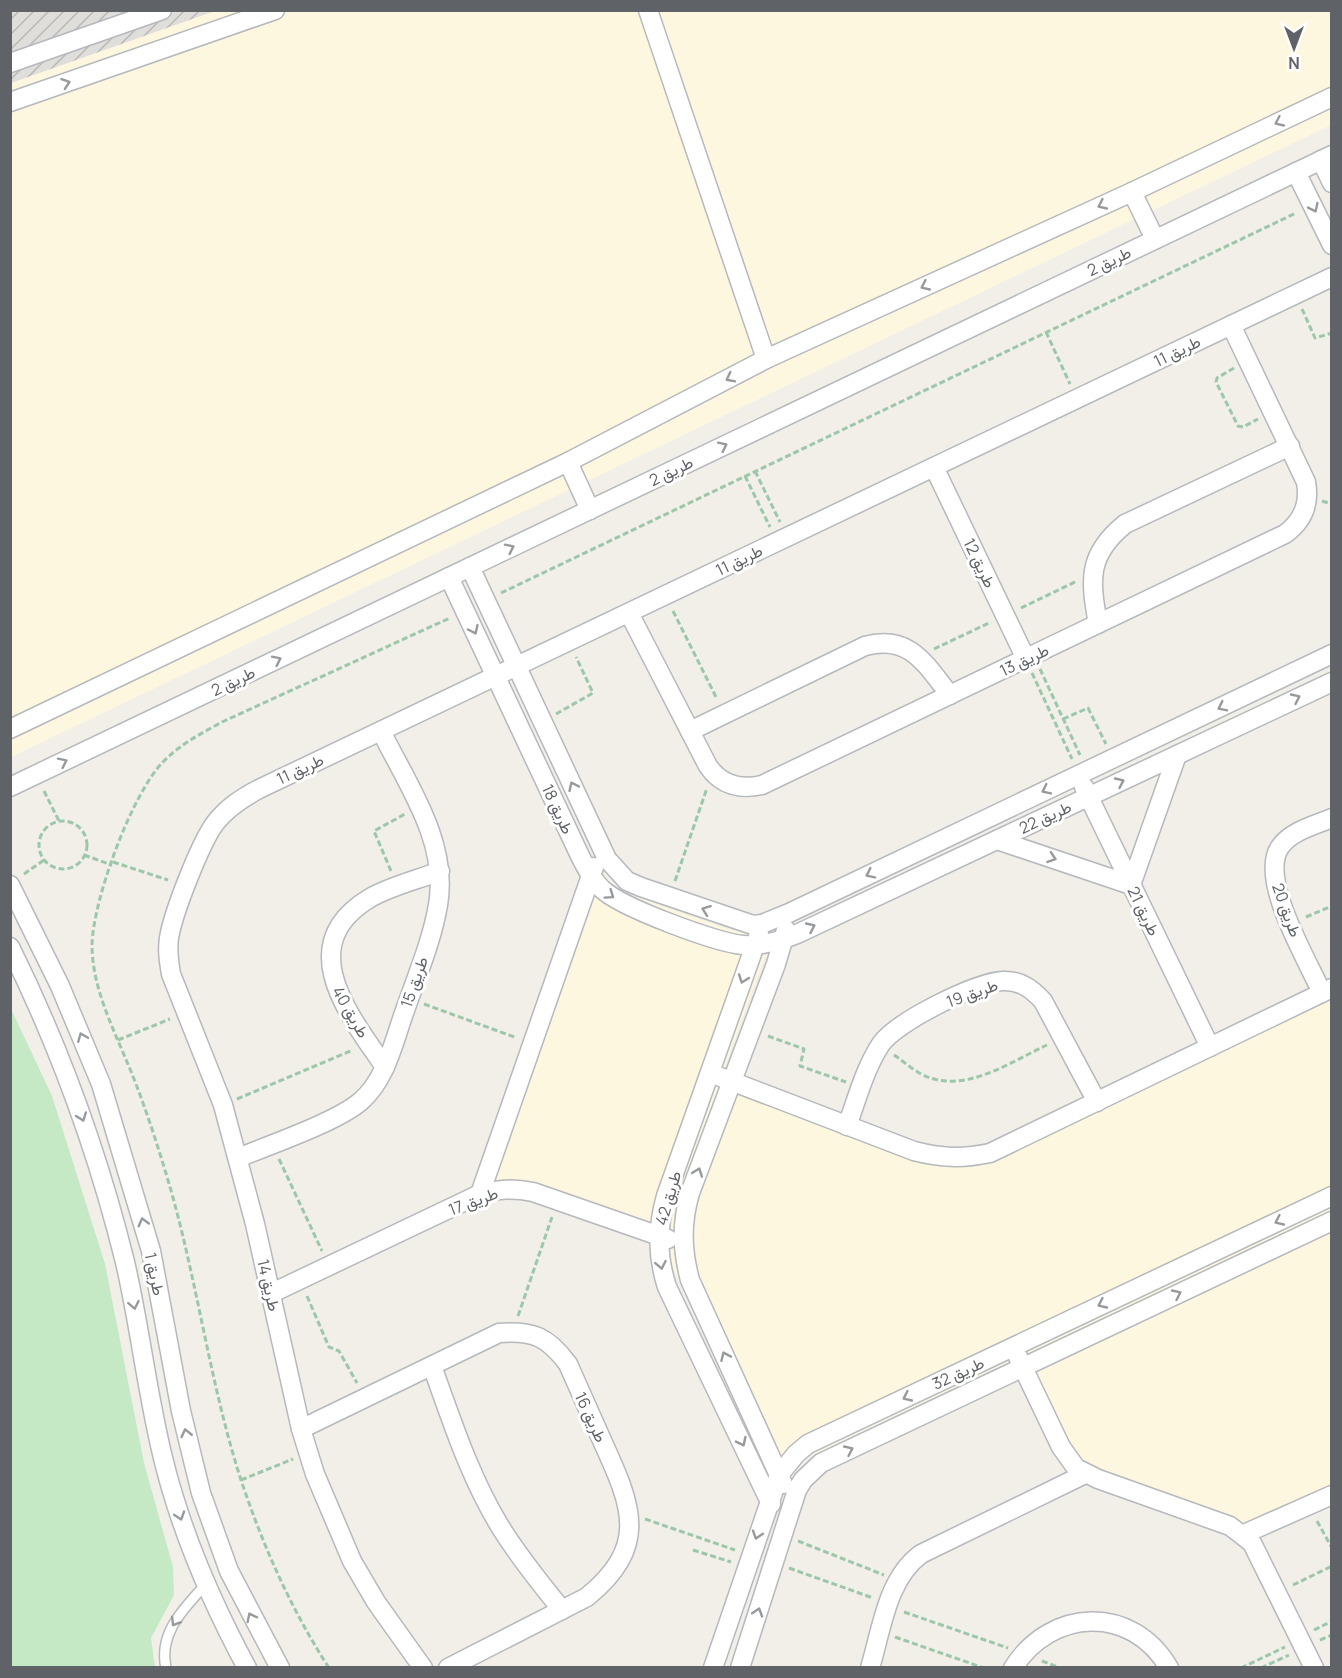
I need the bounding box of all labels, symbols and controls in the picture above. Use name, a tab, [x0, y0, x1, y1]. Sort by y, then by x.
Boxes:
north arrow	[1264, 18, 1324, 78]
text: N	[1288, 52, 1300, 74]
one-way arrow	[60, 77, 71, 90]
one-way arrow	[1274, 114, 1285, 126]
one-way arrow	[1098, 198, 1109, 210]
one-way arrow	[1306, 202, 1318, 213]
street label: طريق 2	[1083, 241, 1135, 281]
one-way arrow	[921, 279, 932, 291]
street label: طريق 11	[1150, 330, 1204, 372]
one-way arrow	[725, 371, 736, 382]
one-way arrow	[717, 441, 728, 453]
street label: طريق 2	[645, 451, 697, 491]
street label: طريق 12	[959, 535, 1001, 591]
street label: طريق 11	[712, 539, 766, 581]
one-way arrow	[503, 544, 514, 556]
one-way arrow	[467, 624, 479, 635]
street label: طريق 13	[996, 639, 1052, 681]
one-way arrow	[271, 655, 282, 667]
street label: طريق 2	[207, 661, 259, 701]
one-way arrow	[1290, 694, 1301, 706]
one-way arrow	[1217, 699, 1228, 711]
street label: طريق 11	[273, 749, 327, 789]
one-way arrow	[57, 757, 68, 769]
one-way arrow	[1113, 777, 1124, 789]
street label: طريق 18	[537, 780, 579, 838]
one-way arrow	[569, 781, 581, 792]
one-way arrow	[1041, 783, 1052, 795]
street label: طريق 22	[1015, 795, 1075, 839]
one-way arrow	[1046, 851, 1057, 864]
one-way arrow	[865, 867, 876, 879]
street label: طريق 20	[1267, 880, 1307, 940]
street label: طريق 21	[1123, 883, 1165, 939]
one-way arrow	[604, 888, 615, 899]
one-way arrow	[701, 905, 712, 918]
one-way arrow	[804, 923, 815, 935]
street label: طريق 15	[395, 954, 433, 1010]
one-way arrow	[738, 973, 751, 984]
street label: طريق 19	[943, 974, 1001, 1012]
street label: طريق 40	[327, 982, 375, 1042]
one-way arrow	[77, 1032, 89, 1043]
one-way arrow	[75, 1111, 88, 1122]
one-way arrow	[691, 1167, 703, 1178]
street label: طريق 42	[650, 1168, 686, 1228]
street label: طريق 17	[445, 1182, 501, 1220]
one-way arrow	[1274, 1213, 1285, 1225]
one-way arrow	[138, 1217, 150, 1227]
street label: طريق 1	[140, 1250, 170, 1298]
street label: طريق 14	[252, 1257, 286, 1313]
one-way arrow	[654, 1260, 667, 1270]
one-way arrow	[1170, 1290, 1181, 1302]
one-way arrow	[1098, 1297, 1109, 1309]
one-way arrow	[127, 1300, 140, 1310]
street label: طريق 32	[928, 1351, 988, 1395]
one-way arrow	[721, 1352, 733, 1363]
street label: طريق 16	[570, 1388, 612, 1446]
one-way arrow	[903, 1390, 914, 1402]
one-way arrow	[180, 1428, 193, 1438]
one-way arrow	[734, 1435, 746, 1446]
one-way arrow	[842, 1446, 853, 1458]
one-way arrow	[172, 1510, 185, 1521]
one-way arrow	[752, 1529, 765, 1540]
one-way arrow	[751, 1607, 764, 1618]
one-way arrow	[247, 1612, 258, 1623]
one-way arrow	[171, 1616, 183, 1626]

